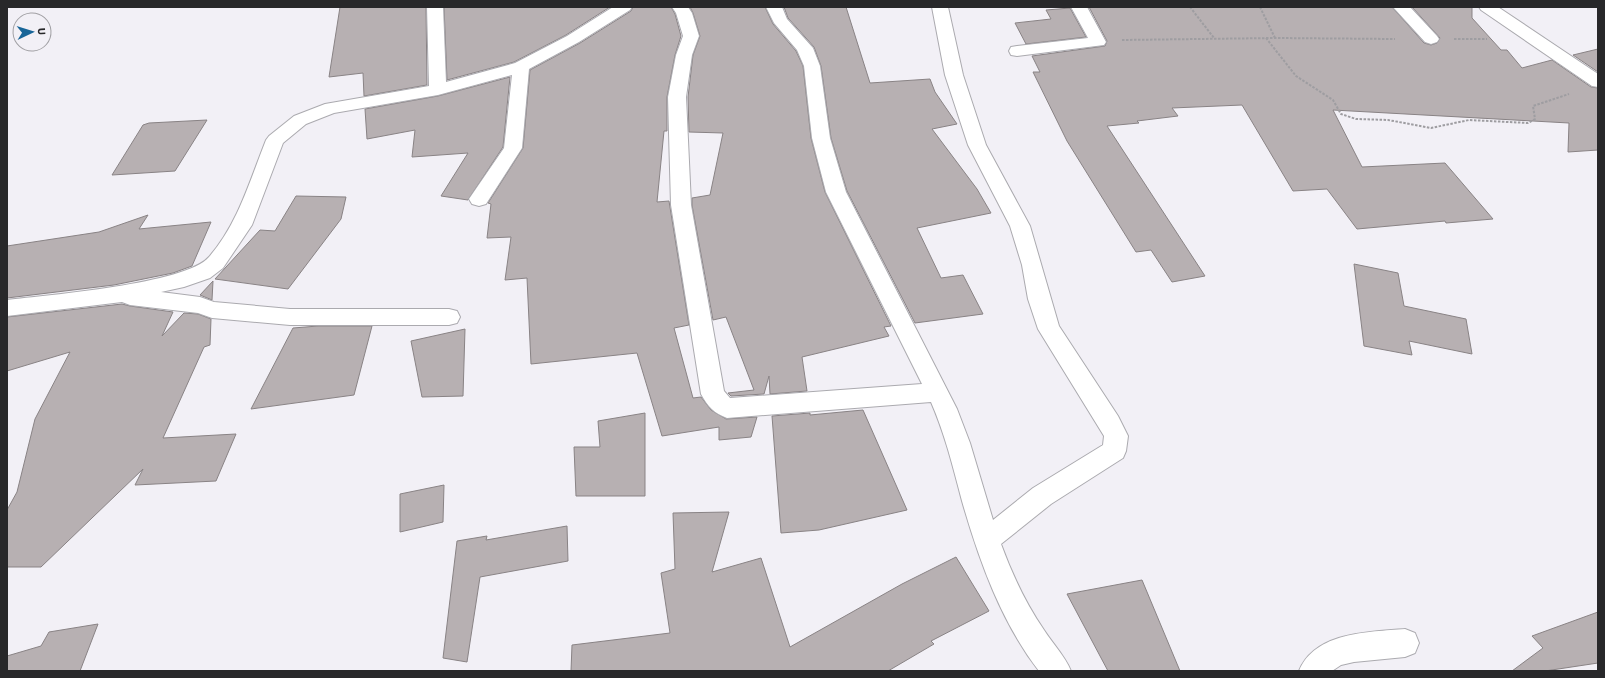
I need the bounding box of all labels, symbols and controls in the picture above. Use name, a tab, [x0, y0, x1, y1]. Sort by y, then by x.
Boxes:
north arrow	[12, 12, 52, 52]
text: U	[34, 27, 49, 36]

